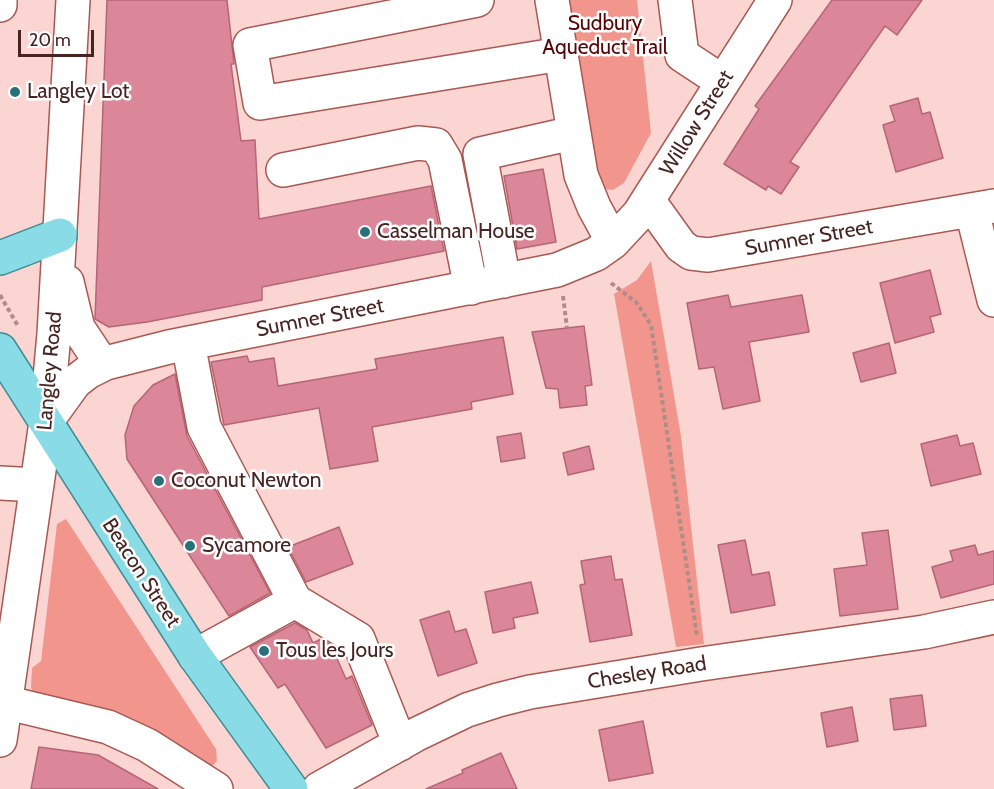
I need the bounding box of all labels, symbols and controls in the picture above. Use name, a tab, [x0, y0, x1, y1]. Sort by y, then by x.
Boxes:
park label: Sudbury Aqueduct Trail	[542, 11, 668, 61]
scale bar	[21, 18, 98, 56]
text: 20 m	[29, 29, 71, 51]
street label: Willow Street	[655, 66, 739, 180]
place label: Langley Lot	[27, 79, 129, 105]
marker: Langley Lot	[8, 85, 22, 99]
street label: Sumner Street	[743, 214, 875, 262]
place label: Casselman House	[377, 219, 535, 245]
marker: Casselman House	[358, 225, 372, 239]
street label: Sumner Street	[254, 293, 386, 343]
street label: Langley Road	[32, 311, 68, 431]
place label: Coconut Newton	[171, 468, 321, 494]
marker: Coconut Newton	[152, 474, 166, 488]
street label: Beacon Street	[96, 514, 186, 632]
place label: Sycamore	[202, 533, 291, 559]
marker: Sycamore	[183, 539, 197, 553]
place label: Tous les Jours	[276, 638, 393, 664]
marker: Tous les Jours	[257, 644, 271, 658]
street label: Chesley Road	[586, 651, 708, 695]

